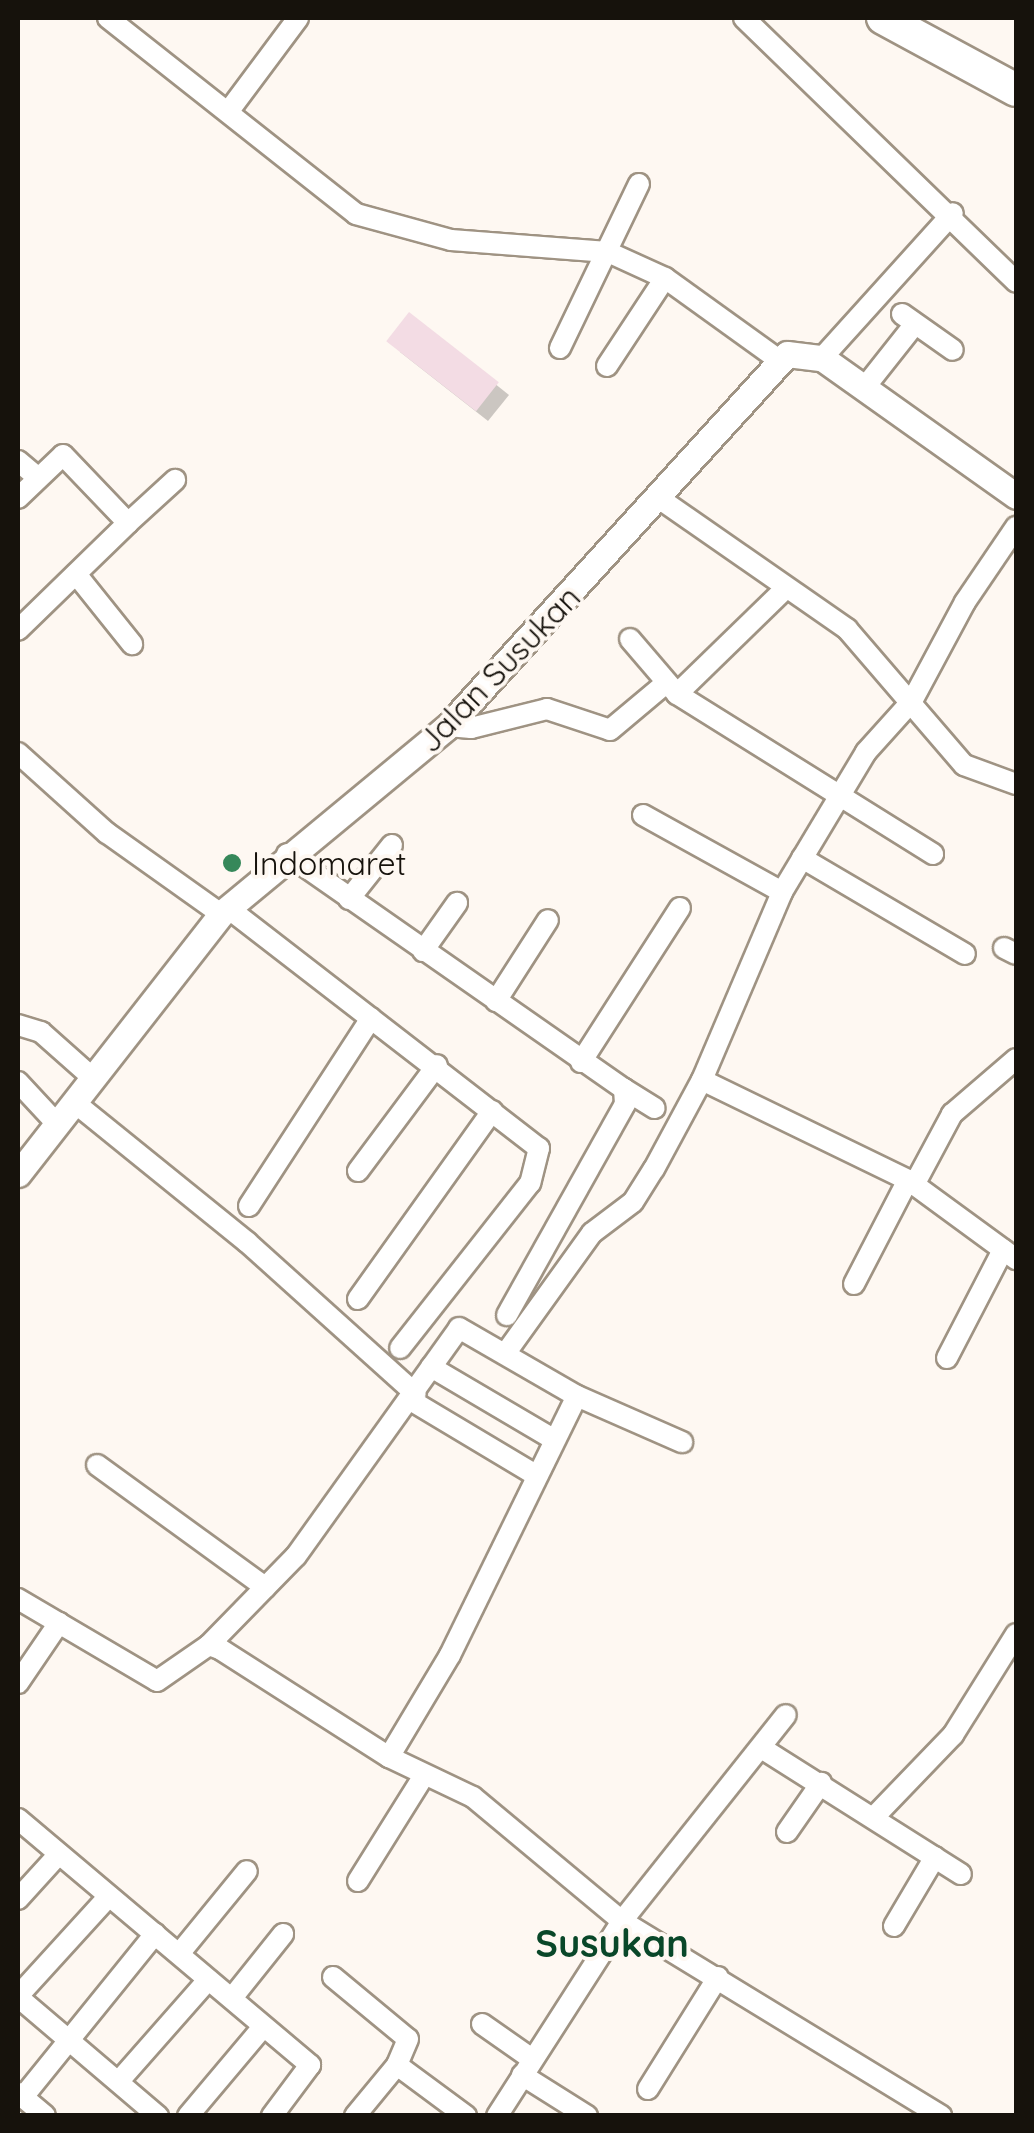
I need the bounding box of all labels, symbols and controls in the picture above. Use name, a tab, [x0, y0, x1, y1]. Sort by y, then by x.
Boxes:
street label: Jalan Susukan	[410, 578, 588, 760]
place label: Indomaret	[252, 844, 406, 882]
marker: Indomaret	[221, 852, 243, 874]
district label: Susukan	[535, 1921, 689, 1967]

